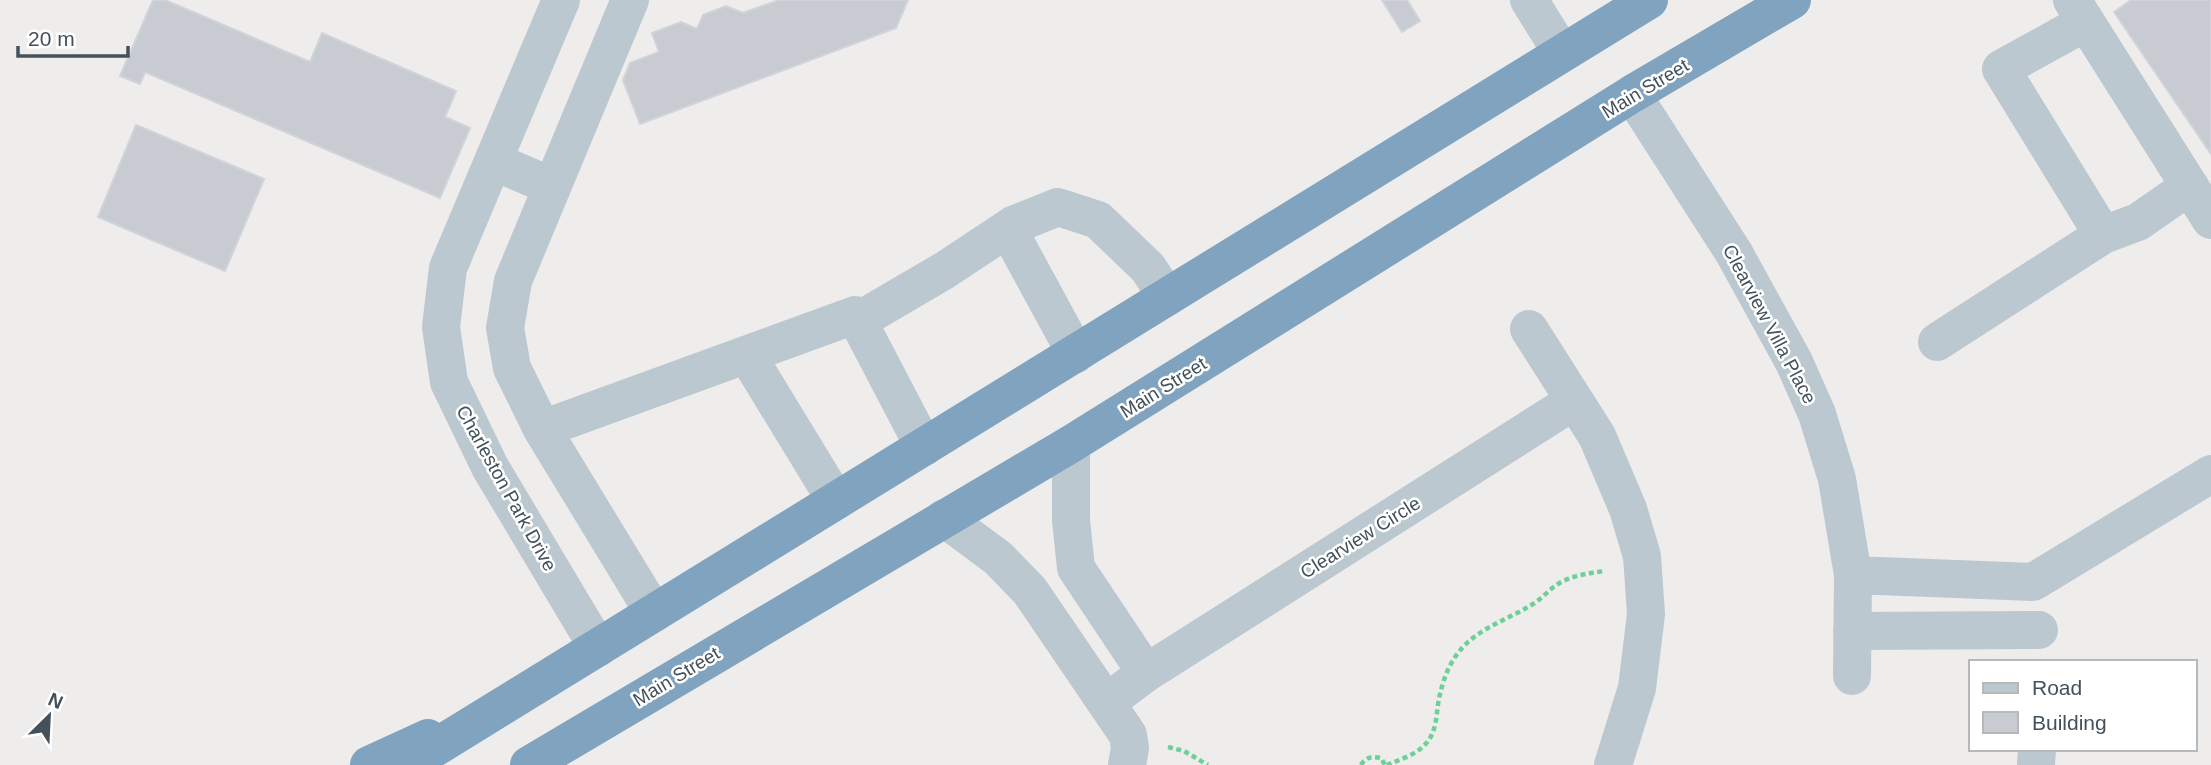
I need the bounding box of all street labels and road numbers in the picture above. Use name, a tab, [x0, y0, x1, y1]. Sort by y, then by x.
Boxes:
street label: Main Street	[1598, 54, 1693, 122]
street label: Clearview Villa Place	[1719, 241, 1820, 407]
street label: Main Street	[1117, 352, 1211, 422]
street label: Charleston Park Drive	[452, 402, 561, 575]
street label: Clearview Circle	[1297, 492, 1424, 583]
street label: Main Street	[629, 642, 724, 710]

